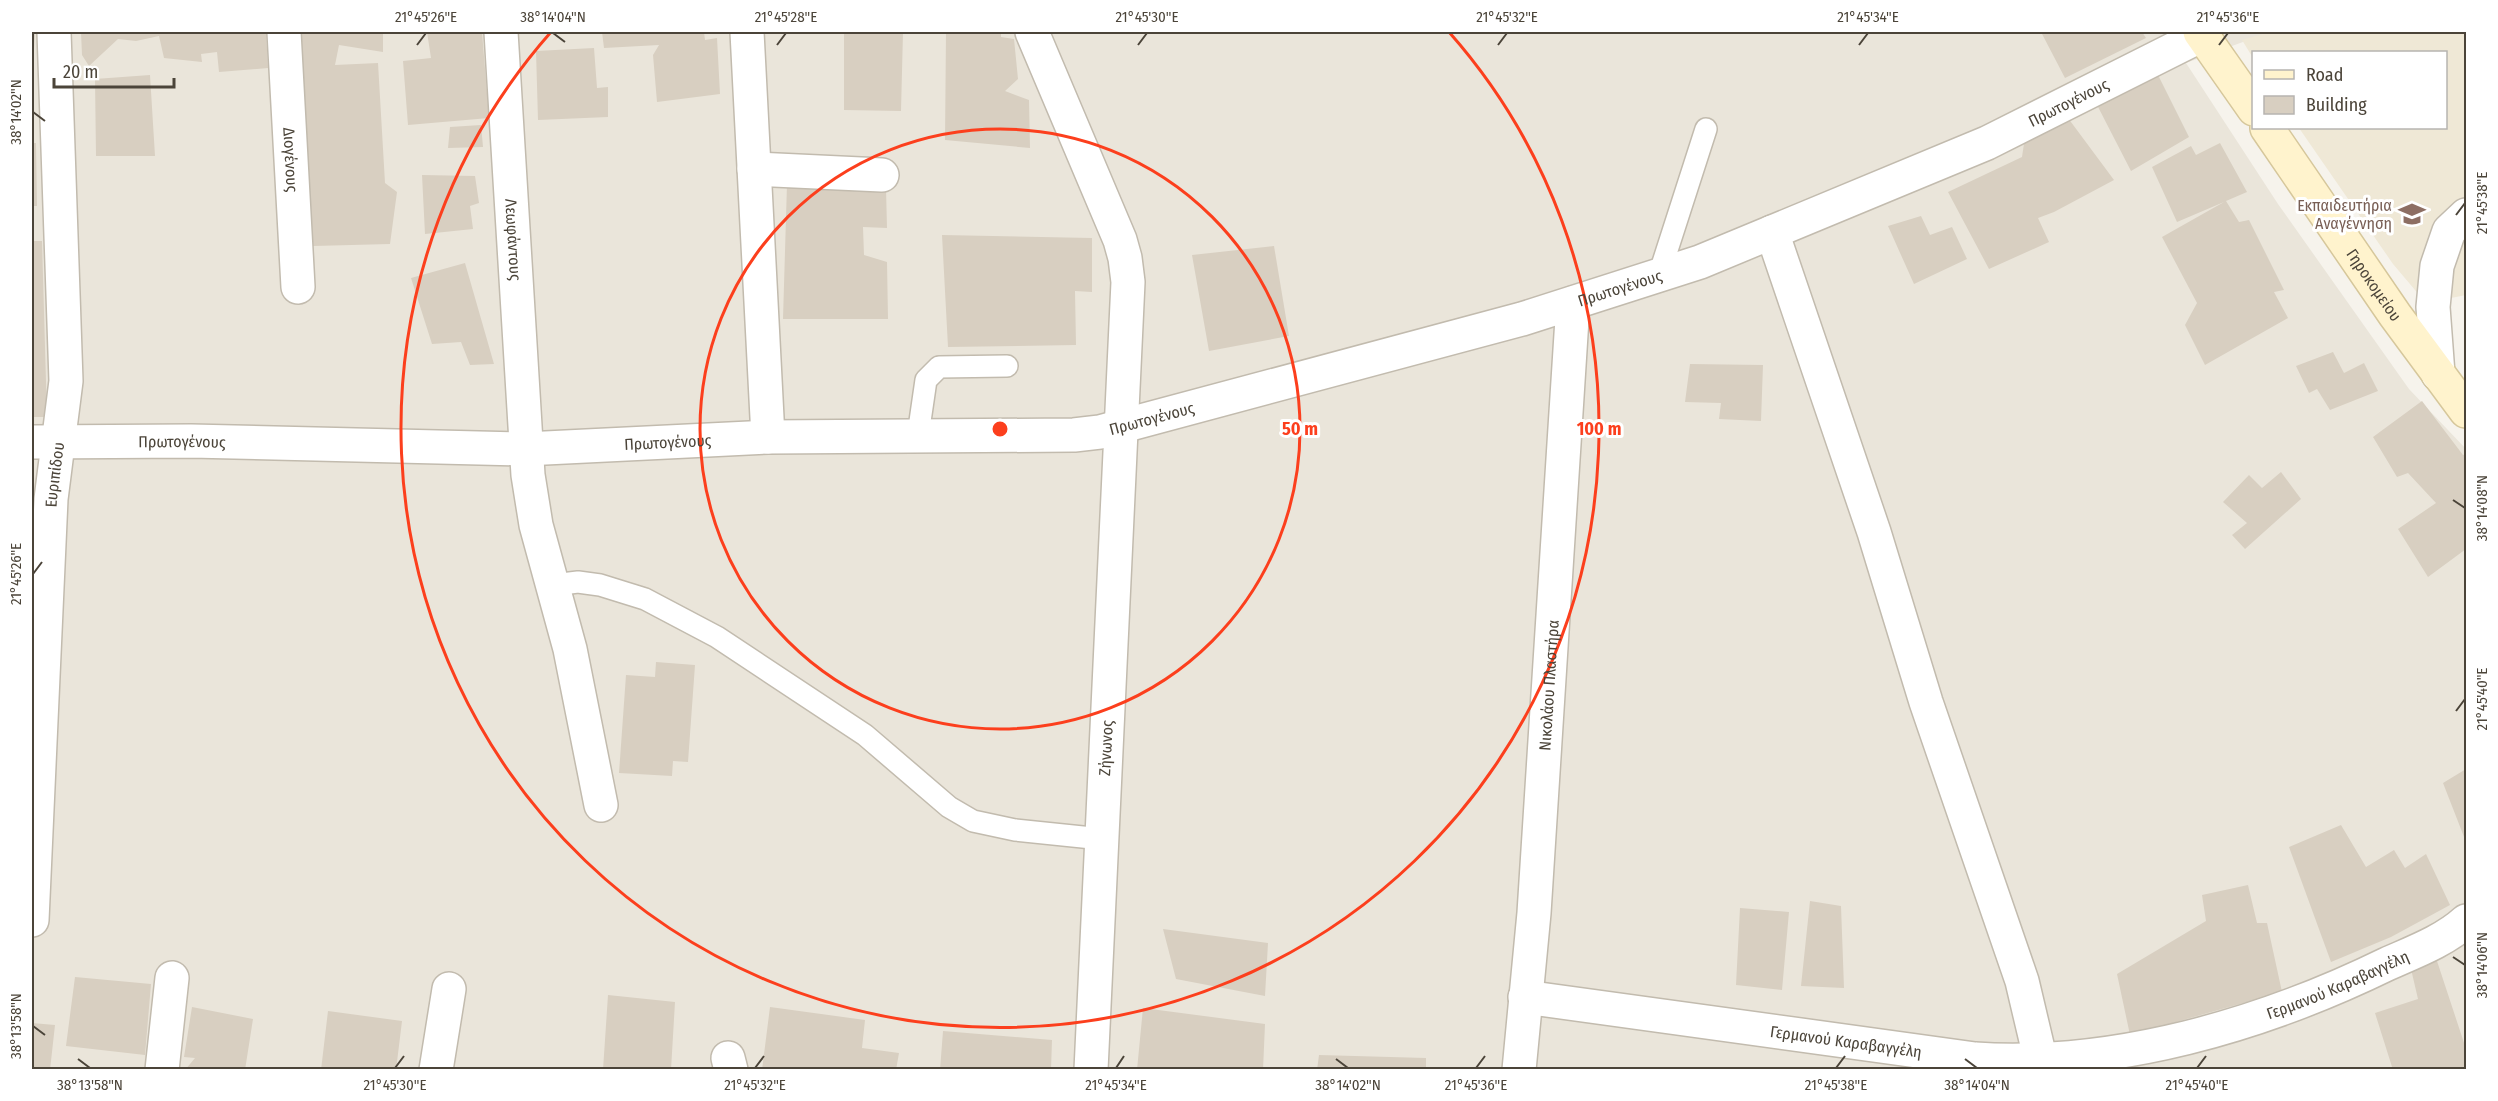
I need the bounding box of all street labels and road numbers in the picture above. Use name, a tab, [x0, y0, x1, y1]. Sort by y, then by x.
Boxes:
street label: Πρωτογένους	[2025, 74, 2112, 130]
street label: Διογένους	[280, 127, 302, 193]
street label: Λεωφάντους	[502, 198, 526, 281]
street label: Γηροκομείου	[2343, 245, 2406, 325]
street label: Πρωτογένους	[1575, 265, 1664, 310]
street label: Πρωτογένους	[1107, 398, 1196, 439]
street label: Πρωτογένους	[624, 430, 712, 454]
street label: Πρωτογένους	[138, 431, 226, 451]
street label: Ευριπίδου	[41, 441, 68, 508]
street label: Νικολάου Πλαστήρα	[1535, 619, 1562, 751]
street label: Ζήνωνος	[1095, 719, 1117, 776]
street label: Γερμανού Καραβαγγέλη	[2264, 946, 2412, 1023]
street label: Γερμανού Καραβαγγέλη	[1769, 1021, 1923, 1061]

